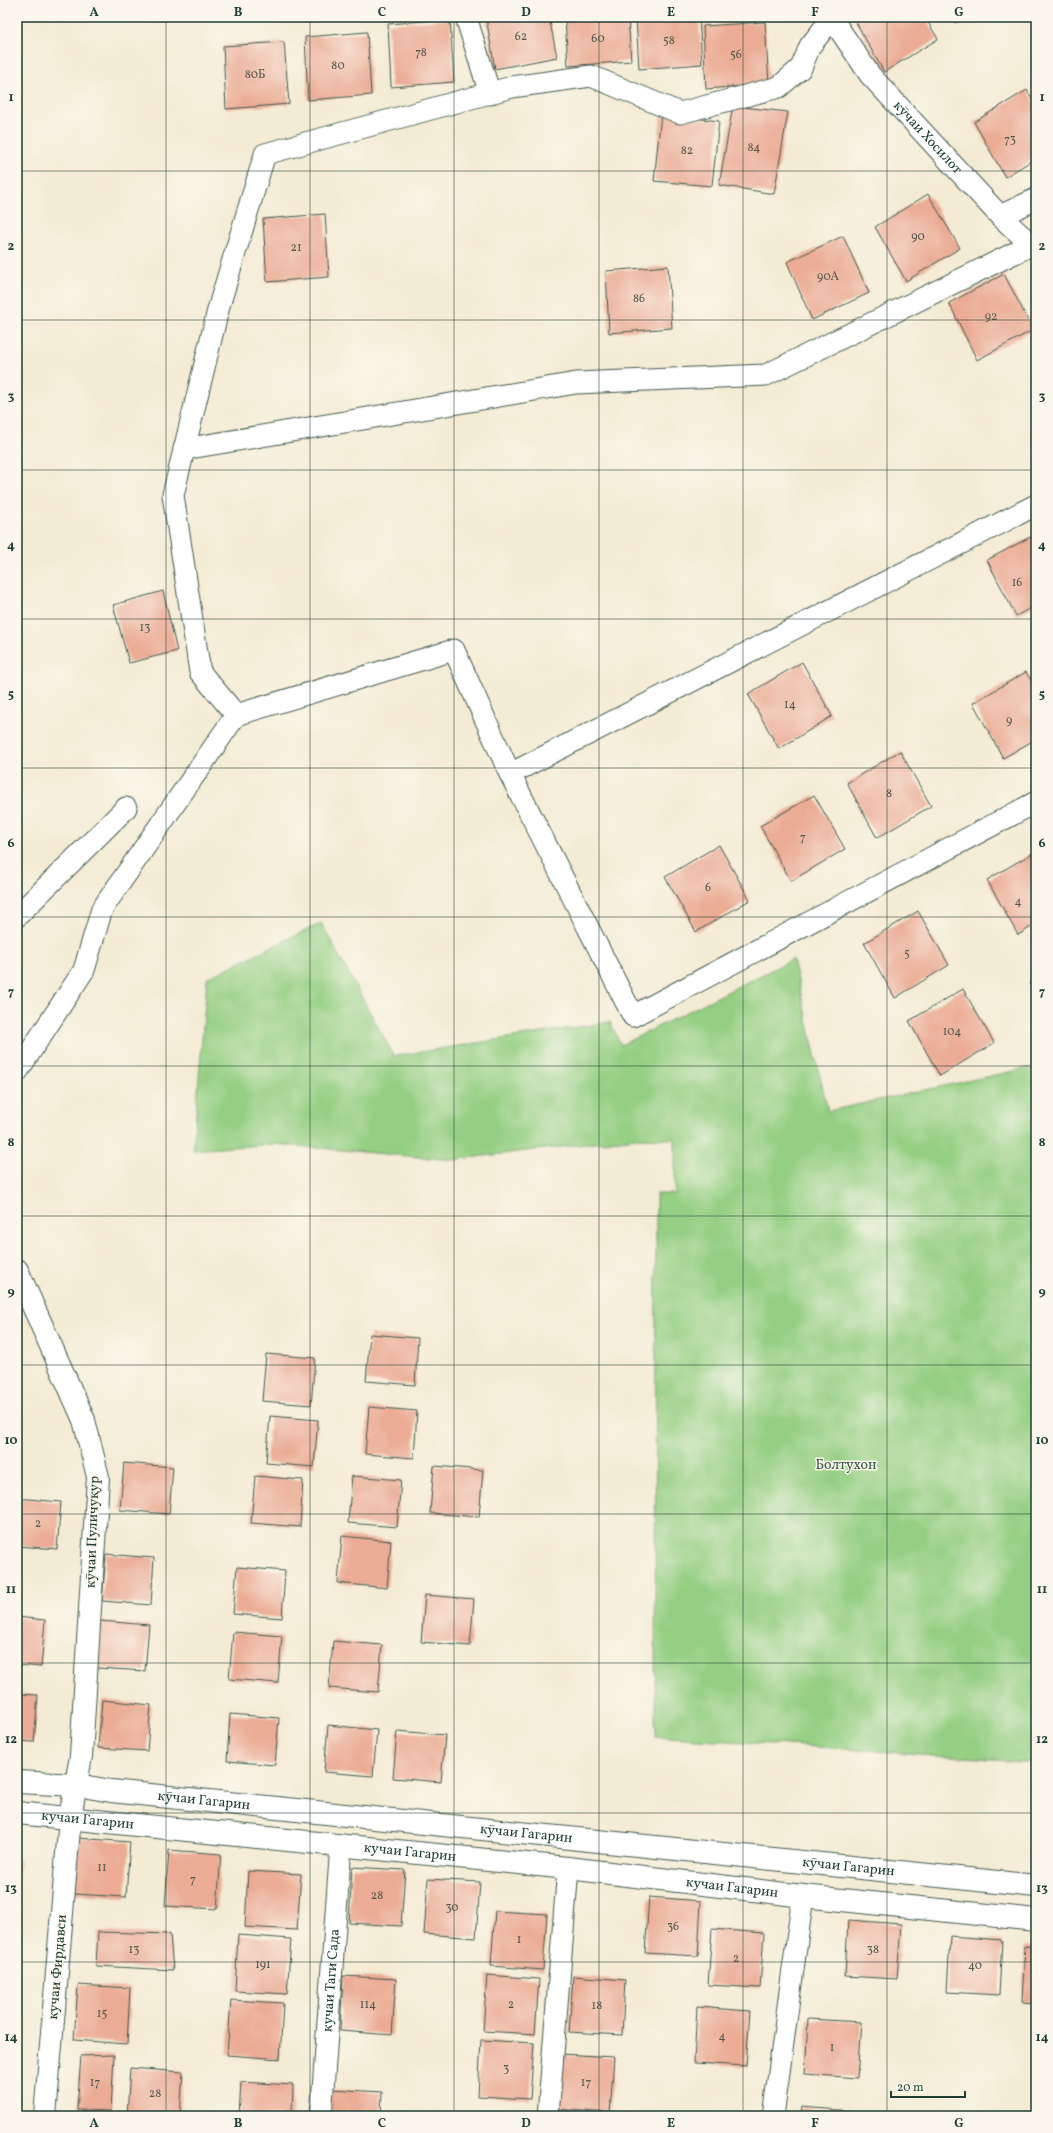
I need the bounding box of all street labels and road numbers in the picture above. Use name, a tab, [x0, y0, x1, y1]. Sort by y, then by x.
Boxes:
street label: кӯчаи Хосилот	[889, 97, 967, 179]
street label: кӯчаи Пуличуқур	[82, 1476, 104, 1588]
street label: кӯчаи Гагарин	[157, 1786, 251, 1815]
street label: кучаи Гагарин	[41, 1806, 135, 1834]
street label: кӯчаи Гагарин	[479, 1819, 574, 1848]
street label: кучаи Гагарин	[363, 1838, 458, 1866]
street label: кӯчаи Гагарин	[801, 1853, 896, 1881]
street label: кучаи Гагарин	[685, 1873, 780, 1903]
street label: кучаи Фирдавси	[44, 1913, 72, 2020]
street label: кучаи Таги Сада	[318, 1928, 344, 2033]

